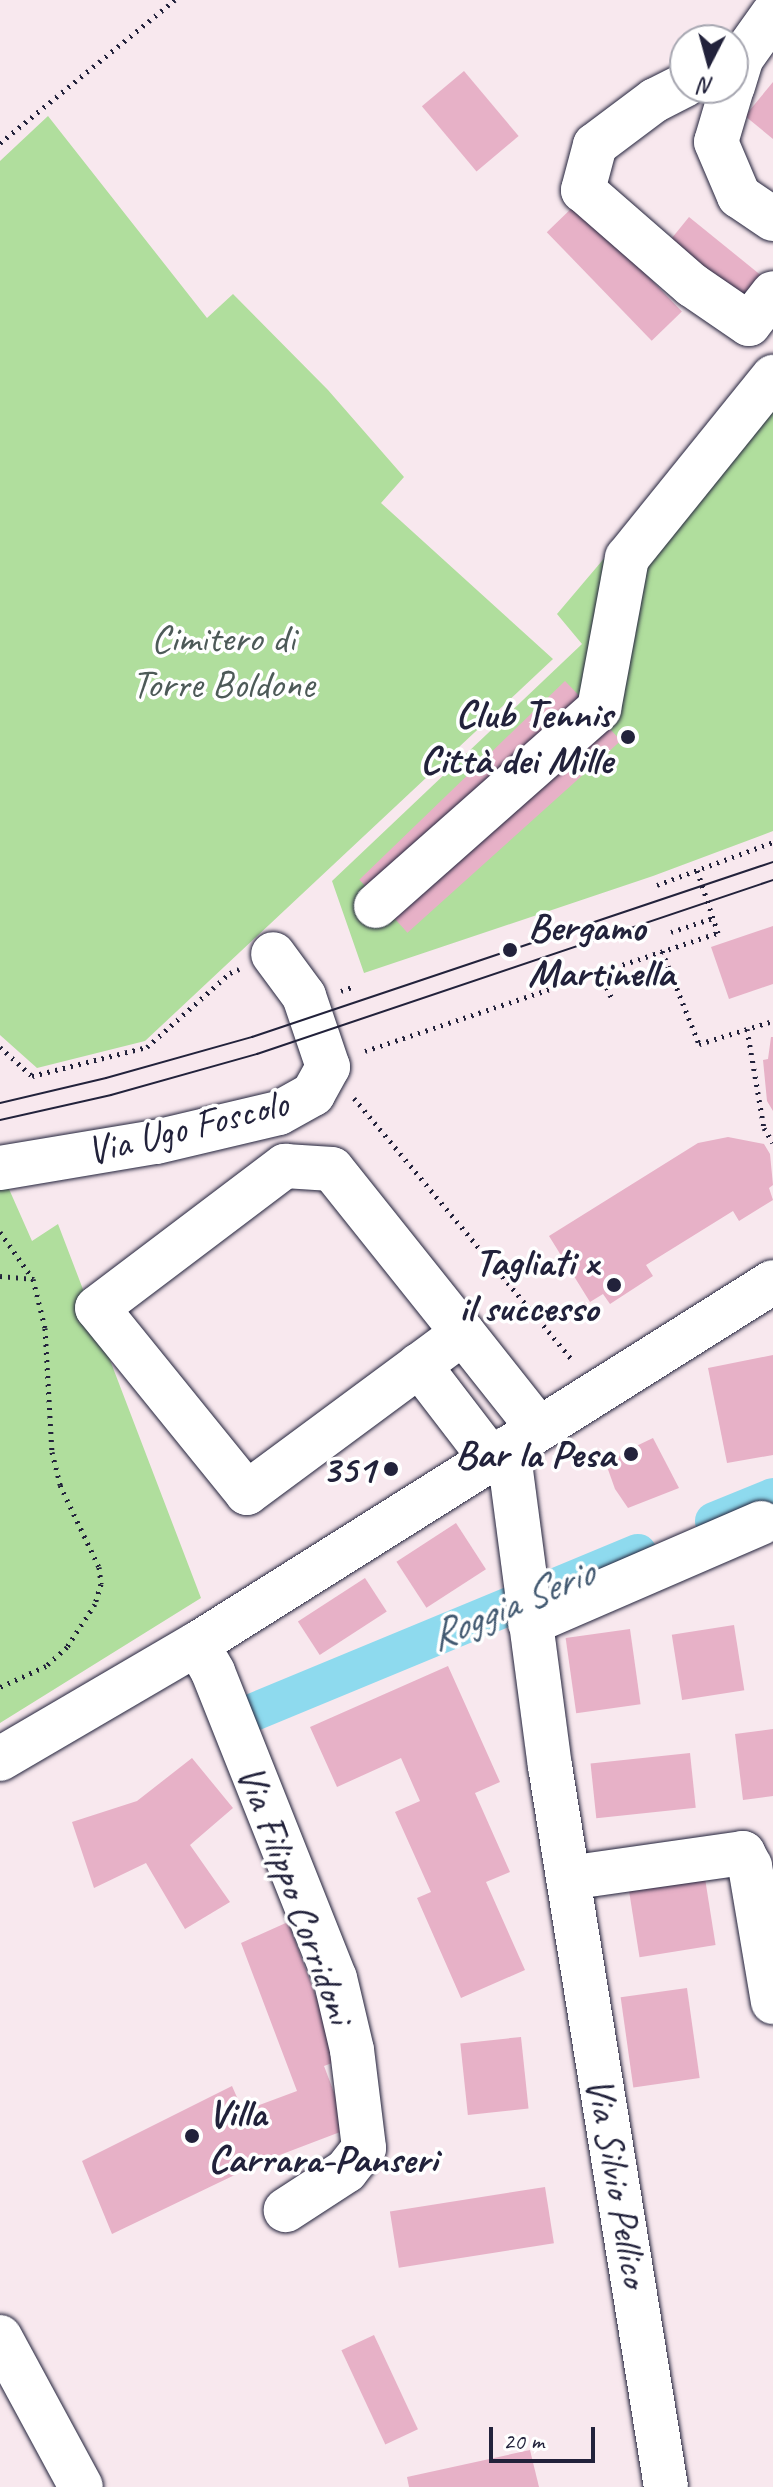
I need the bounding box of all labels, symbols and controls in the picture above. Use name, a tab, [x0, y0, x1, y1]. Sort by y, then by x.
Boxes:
north arrow	[669, 24, 749, 104]
text: N	[698, 71, 715, 101]
park label: Cimitero di Torre Boldone	[132, 614, 314, 708]
place label: Club Tennis Città dei Mille	[419, 690, 612, 784]
marker: Club Tennis Città dei Mille	[619, 728, 637, 746]
place label: Bergamo Martinella	[528, 903, 674, 997]
marker: Bergamo Martinella	[499, 939, 521, 961]
street label: Via Ugo Foscolo	[82, 1079, 292, 1175]
place label: Tagliati x il successo	[459, 1238, 598, 1332]
marker: Tagliati x il successo	[605, 1276, 623, 1294]
place label: Bar la Pesa	[456, 1430, 615, 1478]
place label: 351	[322, 1445, 375, 1493]
marker: Bar la Pesa	[622, 1445, 640, 1463]
marker: 351	[382, 1460, 400, 1478]
water label: Roggia Serio	[422, 1548, 600, 1662]
street label: Via Filippo Corridoni	[227, 1758, 365, 2030]
street label: Via Silvio Pellico	[576, 2073, 660, 2291]
place label: Villa Carrara-Panseri	[208, 2089, 437, 2183]
marker: Villa Carrara-Panseri	[183, 2127, 201, 2145]
scale bar	[493, 2411, 599, 2461]
text: 20 m	[503, 2426, 544, 2456]

